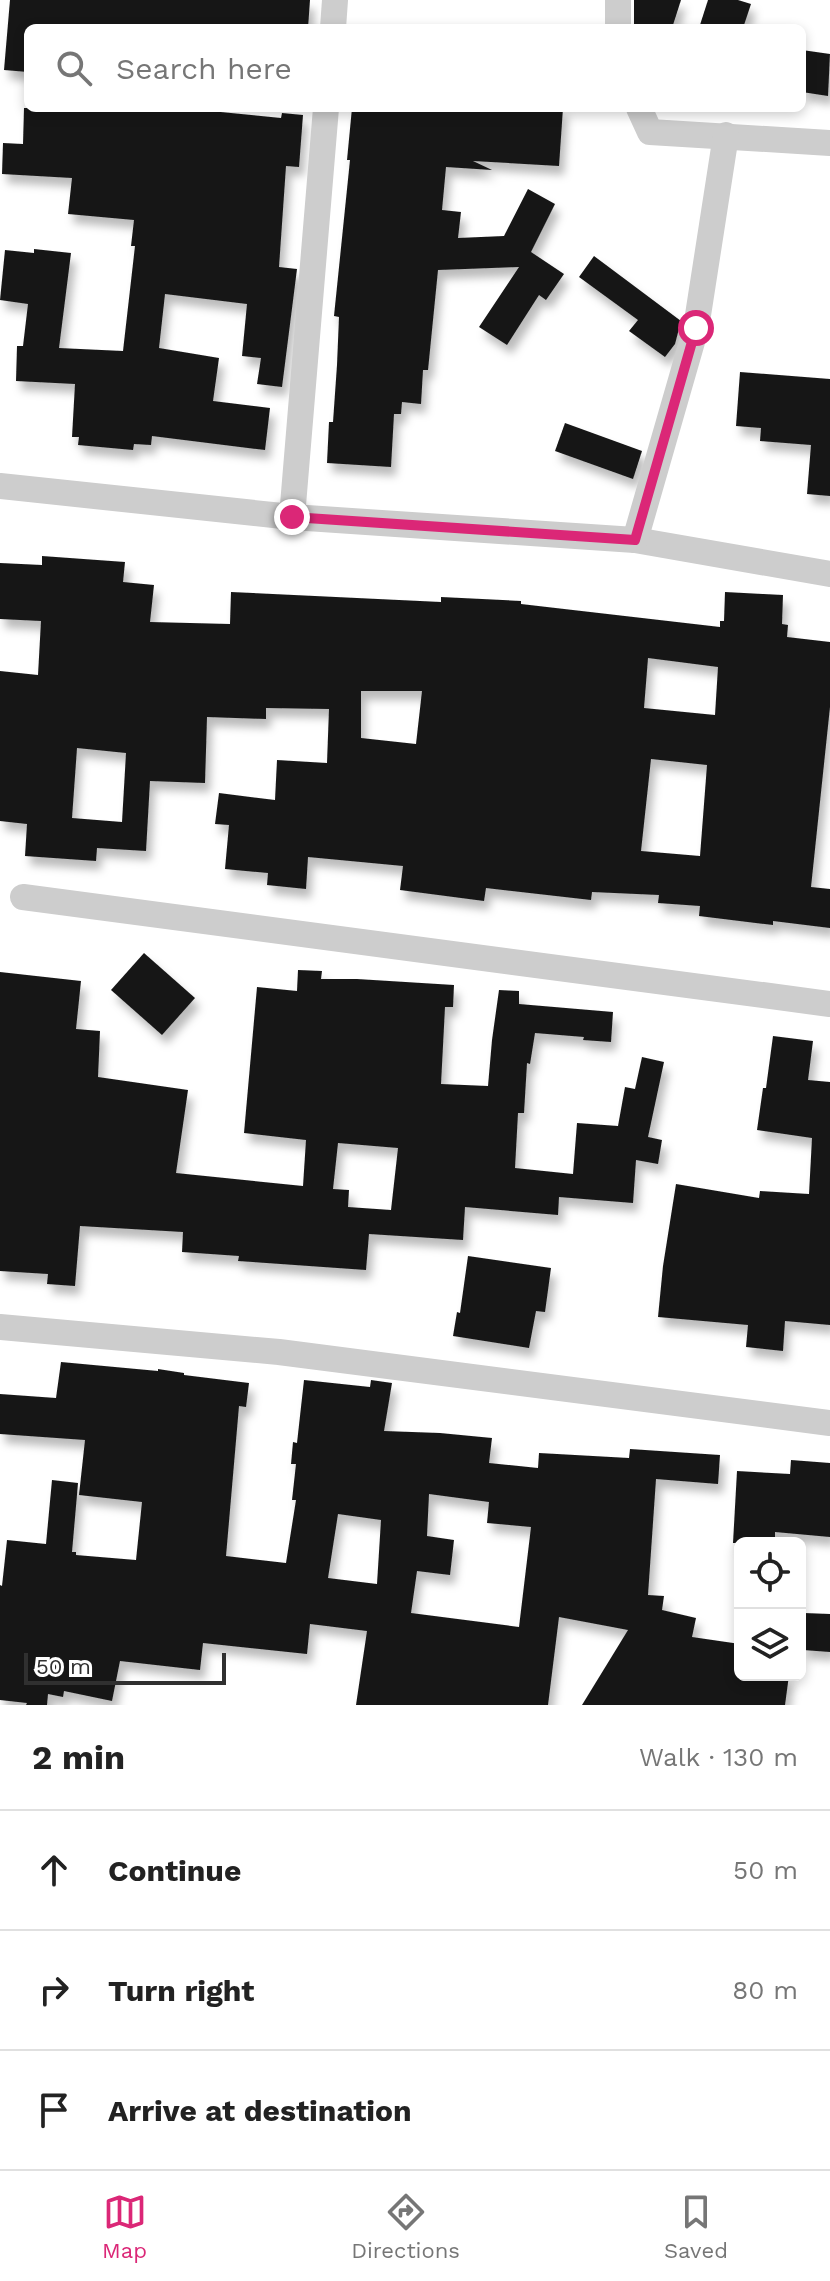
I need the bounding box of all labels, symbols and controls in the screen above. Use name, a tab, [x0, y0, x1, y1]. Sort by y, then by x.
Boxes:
search box	[24, 24, 806, 112]
icon: search	[52, 46, 96, 90]
text: Search here	[116, 51, 292, 86]
route start	[678, 310, 714, 346]
route end	[274, 499, 310, 535]
map controls	[734, 1537, 806, 1681]
button: locate	[734, 1537, 806, 1609]
button: layers	[734, 1609, 806, 1681]
scale bar	[24, 1649, 226, 1685]
text: 50 m	[36, 1654, 91, 1679]
text: 2 min	[32, 1737, 125, 1777]
text: Walk · 130 m	[639, 1742, 798, 1772]
icon: ahead	[32, 1848, 76, 1892]
text: Continue	[108, 1853, 241, 1888]
text: 50 m	[733, 1855, 798, 1885]
icon: right	[32, 1968, 76, 2012]
text: Turn right	[108, 1973, 254, 2008]
text: 80 m	[732, 1975, 798, 2005]
icon: arrive	[32, 2088, 76, 2132]
text: Arrive at destination	[108, 2093, 412, 2128]
tab: Map	[102, 2190, 147, 2263]
tab: Directions	[351, 2190, 460, 2263]
tab: Saved	[664, 2190, 728, 2263]

